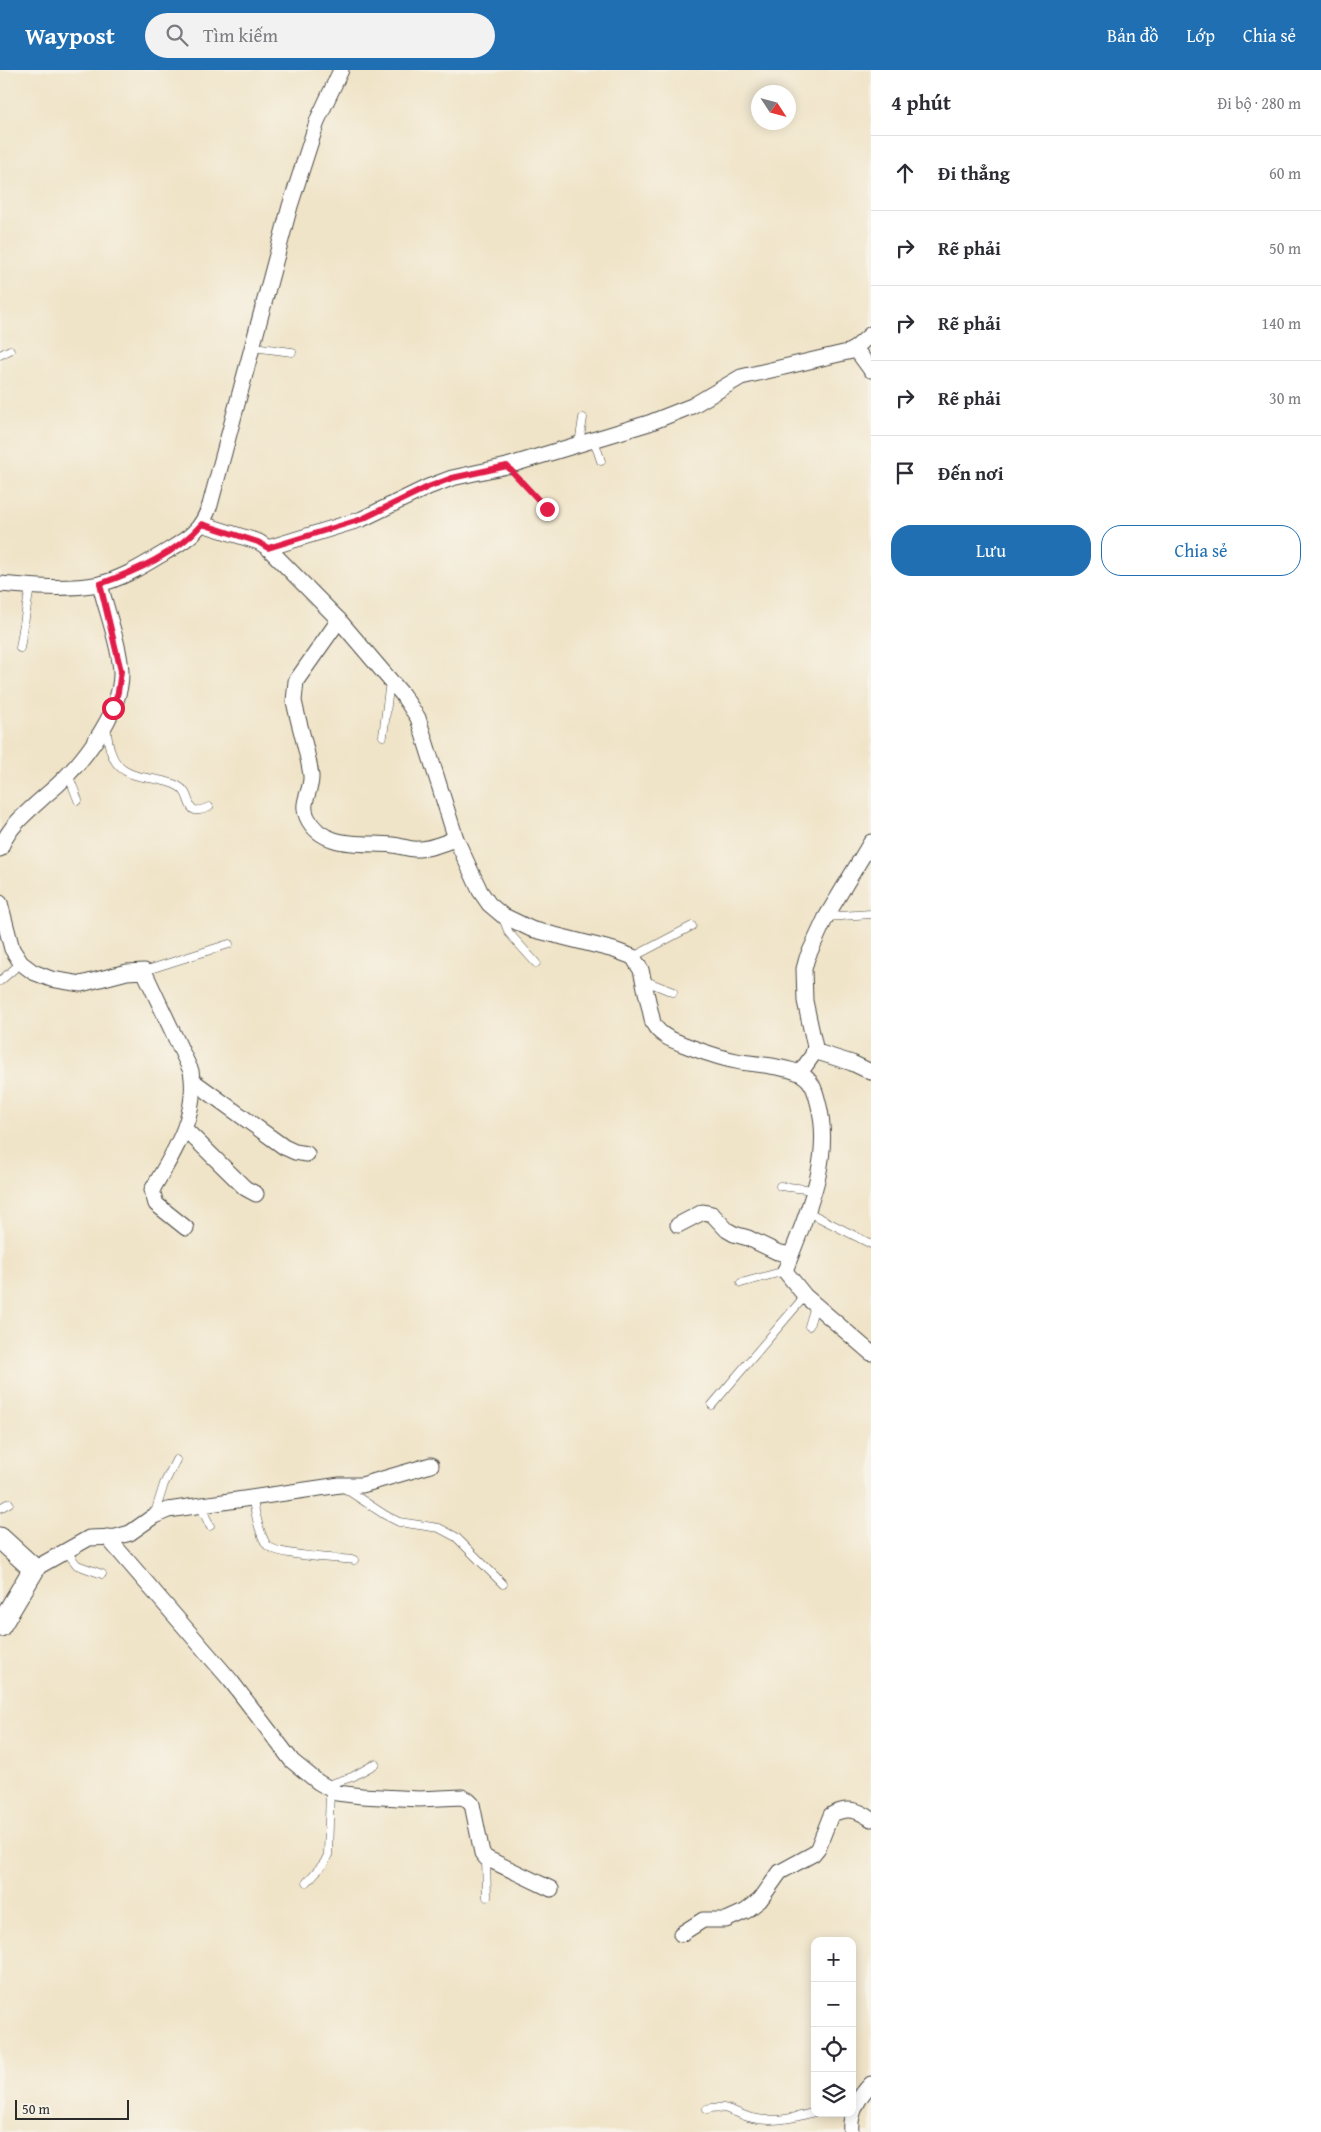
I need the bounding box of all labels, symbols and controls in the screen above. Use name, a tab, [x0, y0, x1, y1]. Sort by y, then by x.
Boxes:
search box	[145, 13, 495, 58]
text: Waypost	[25, 18, 115, 53]
icon: search	[163, 21, 191, 49]
text: Tìm kiếm	[203, 21, 278, 49]
text: Bản đồ	[1107, 22, 1159, 49]
text: Lớp	[1187, 22, 1215, 49]
text: Chia sẻ	[1243, 22, 1296, 49]
north arrow	[751, 85, 796, 130]
text: 4 phút	[891, 87, 951, 118]
text: Đi bộ · 280 m	[1217, 91, 1301, 115]
icon: ahead	[891, 159, 919, 187]
text: Đi thẳng	[938, 159, 1010, 187]
text: 60 m	[1269, 161, 1301, 185]
icon: right	[891, 234, 919, 262]
text: Rẽ phải	[938, 234, 1001, 262]
text: 50 m	[1269, 236, 1301, 260]
icon: right	[891, 309, 919, 337]
text: Rẽ phải	[938, 309, 1001, 337]
text: 140 m	[1261, 311, 1301, 335]
icon: right	[891, 384, 919, 412]
text: Rẽ phải	[938, 384, 1001, 412]
text: 30 m	[1269, 386, 1301, 410]
icon: arrive	[891, 459, 919, 487]
text: Đến nơi	[938, 459, 1004, 487]
route end	[536, 498, 559, 521]
button: Lưu	[891, 525, 1091, 576]
button: Chia sẻ	[1101, 525, 1301, 576]
route start	[102, 697, 125, 720]
map controls	[811, 1937, 856, 2117]
button: +	[811, 1937, 856, 1982]
button: −	[811, 1982, 856, 2027]
button: locate	[811, 2027, 856, 2072]
button: layers	[811, 2072, 856, 2117]
scale bar	[15, 2097, 129, 2120]
text: 50 m	[22, 2099, 50, 2119]

